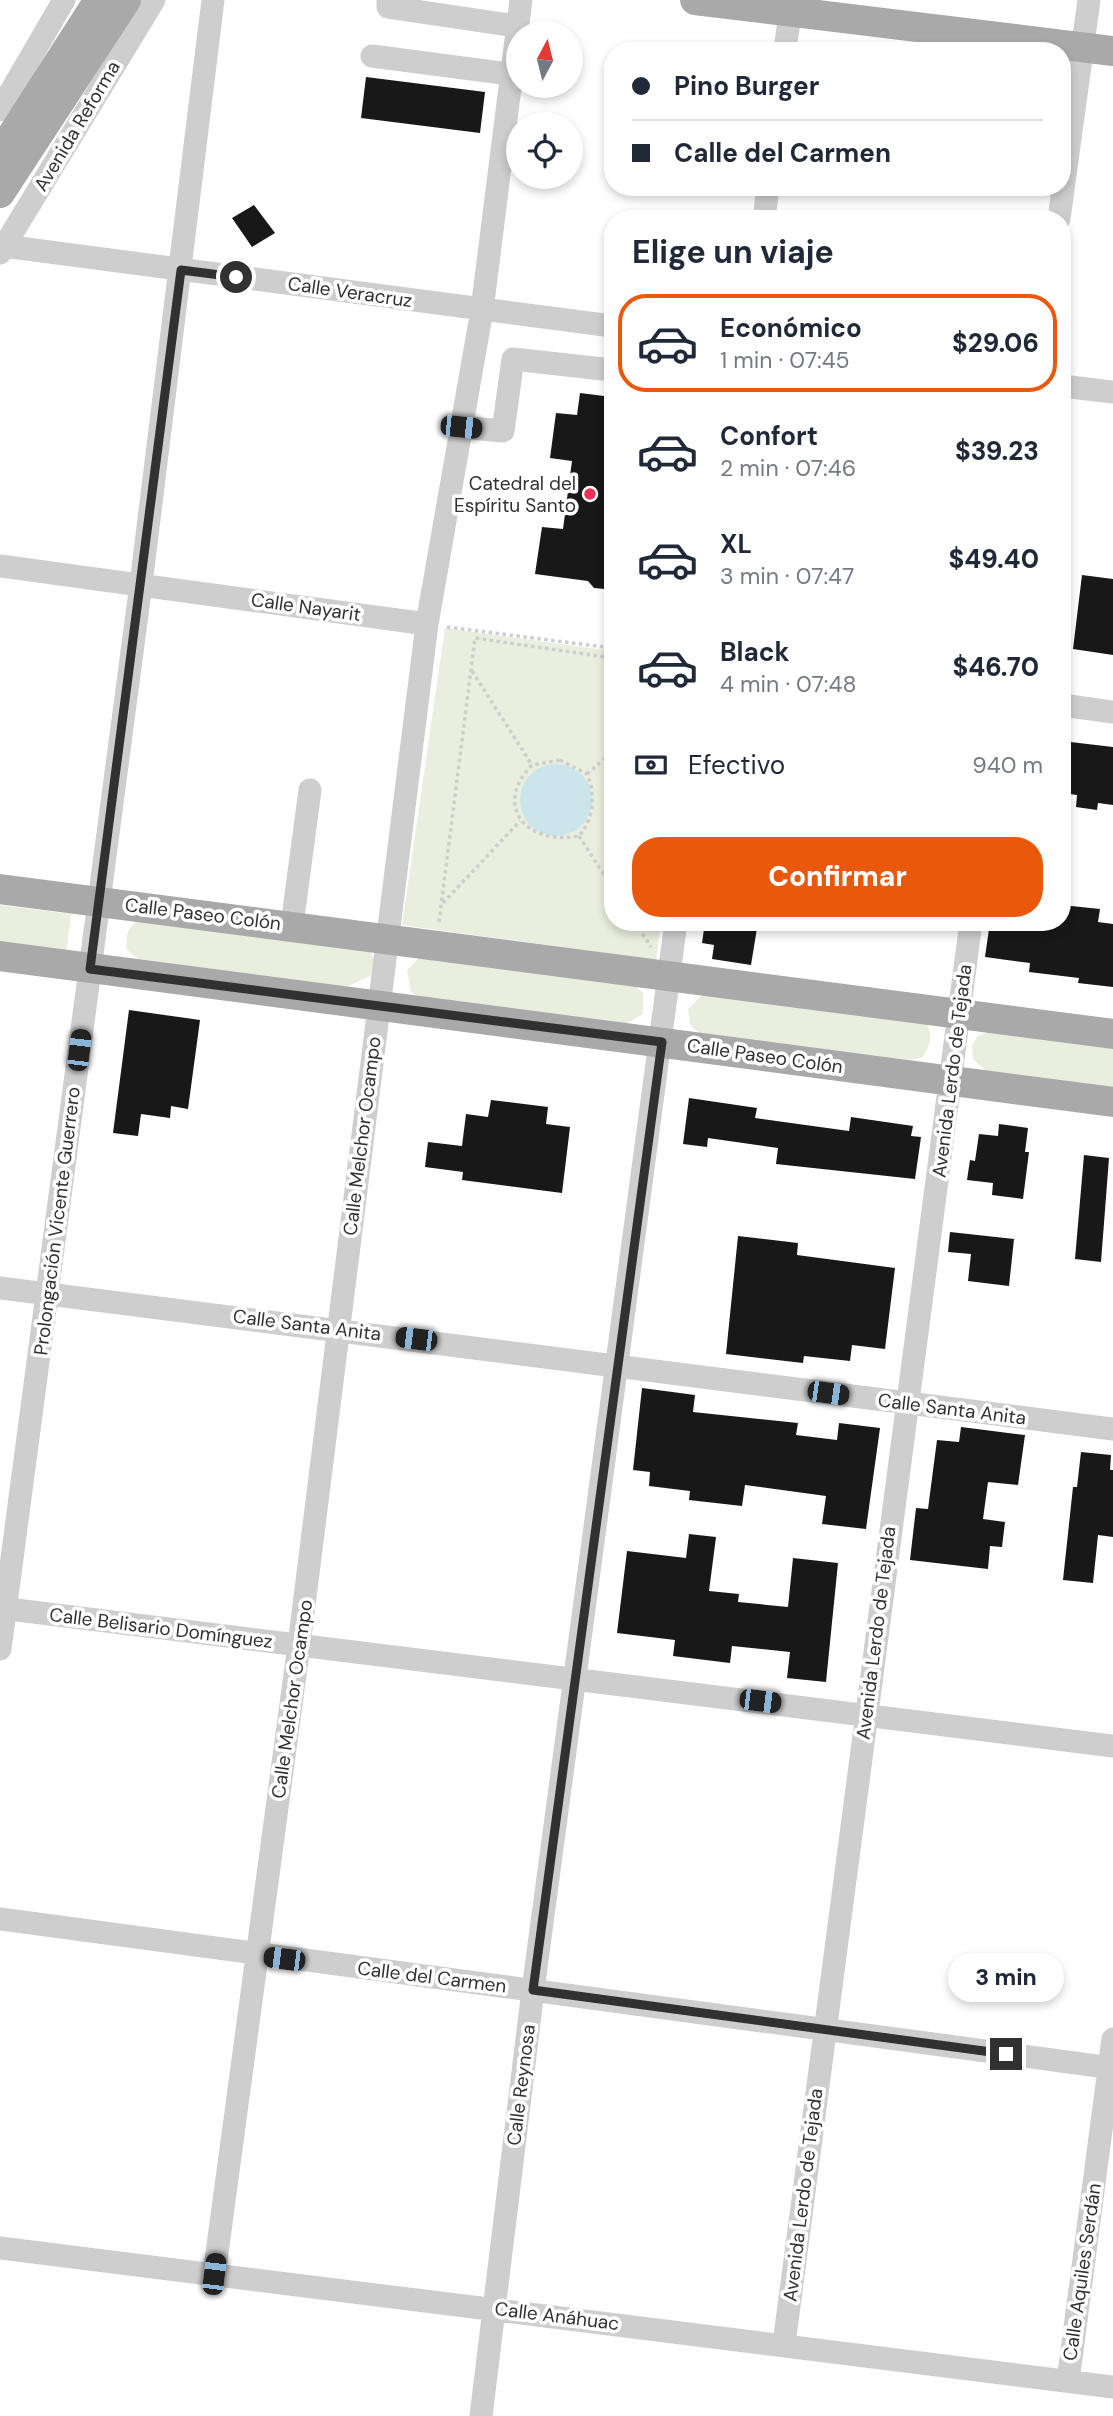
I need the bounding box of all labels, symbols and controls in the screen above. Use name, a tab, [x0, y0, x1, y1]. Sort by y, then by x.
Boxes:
north arrow	[506, 21, 583, 98]
map controls	[506, 21, 583, 189]
street label: Avenida Reforma	[28, 56, 126, 196]
text: Pino Burger	[674, 69, 819, 103]
button: locate	[506, 112, 583, 189]
text: Calle del Carmen	[674, 136, 891, 170]
text: Elige un viaje	[632, 231, 834, 273]
route start	[220, 261, 252, 293]
street label: Calle Veracruz	[286, 271, 414, 313]
text: Económico	[720, 311, 862, 345]
icon: car	[636, 312, 699, 375]
text: $29.06	[952, 326, 1039, 360]
text: 1 min · 07:45	[720, 345, 850, 375]
car	[440, 414, 483, 440]
text: Confort	[720, 419, 818, 453]
icon: car	[636, 420, 699, 483]
text: $39.23	[955, 434, 1039, 468]
text: 2 min · 07:46	[720, 453, 856, 483]
place label: Catedral del Espíritu Santo	[454, 471, 576, 518]
marker: Catedral del Espíritu Santo	[582, 486, 598, 502]
text: XL	[720, 527, 752, 561]
icon: car	[636, 528, 699, 591]
text: $49.40	[948, 542, 1039, 576]
text: 3 min · 07:47	[720, 561, 854, 591]
street label: Calle Nayarit	[249, 587, 363, 627]
text: Black	[720, 635, 790, 669]
icon: car	[636, 636, 699, 699]
text: $46.70	[952, 650, 1039, 684]
text: 4 min · 07:48	[720, 669, 856, 699]
icon: cash	[632, 746, 670, 784]
text: Efectivo	[688, 748, 785, 782]
text: 940 m	[972, 750, 1043, 780]
button: Confirmar	[632, 837, 1043, 917]
street label: Calle Paseo Colón	[123, 892, 283, 936]
street label: Avenida Lerdo de Tejada	[927, 963, 977, 1179]
car	[67, 1028, 92, 1072]
street label: Calle Paseo Colón	[685, 1033, 845, 1079]
street label: Calle Melchor Ocampo	[337, 1035, 387, 1237]
street label: Prolongación Vicente Guerrero	[28, 1085, 86, 1357]
street label: Calle Santa Anita	[231, 1303, 383, 1347]
car	[394, 1326, 439, 1352]
car	[806, 1380, 851, 1406]
street label: Calle Santa Anita	[876, 1387, 1028, 1431]
street label: Avenida Lerdo de Tejada	[851, 1525, 901, 1741]
street label: Calle Melchor Ocampo	[266, 1598, 318, 1800]
street label: Calle Belisario Domínguez	[48, 1602, 274, 1654]
car	[738, 1688, 783, 1714]
car	[262, 1946, 307, 1972]
callout: 3 min	[948, 1952, 1064, 2002]
street label: Calle del Carmen	[356, 1955, 508, 1999]
text: 3 min	[975, 1962, 1037, 1992]
street label: Calle Reynosa	[501, 2023, 541, 2147]
route end	[990, 2038, 1022, 2070]
street label: Avenida Lerdo de Tejada	[778, 2087, 828, 2303]
street label: Calle Aquiles Serdán	[1057, 2182, 1107, 2362]
car	[202, 2252, 227, 2296]
street label: Calle Anáhuac	[493, 2296, 621, 2336]

